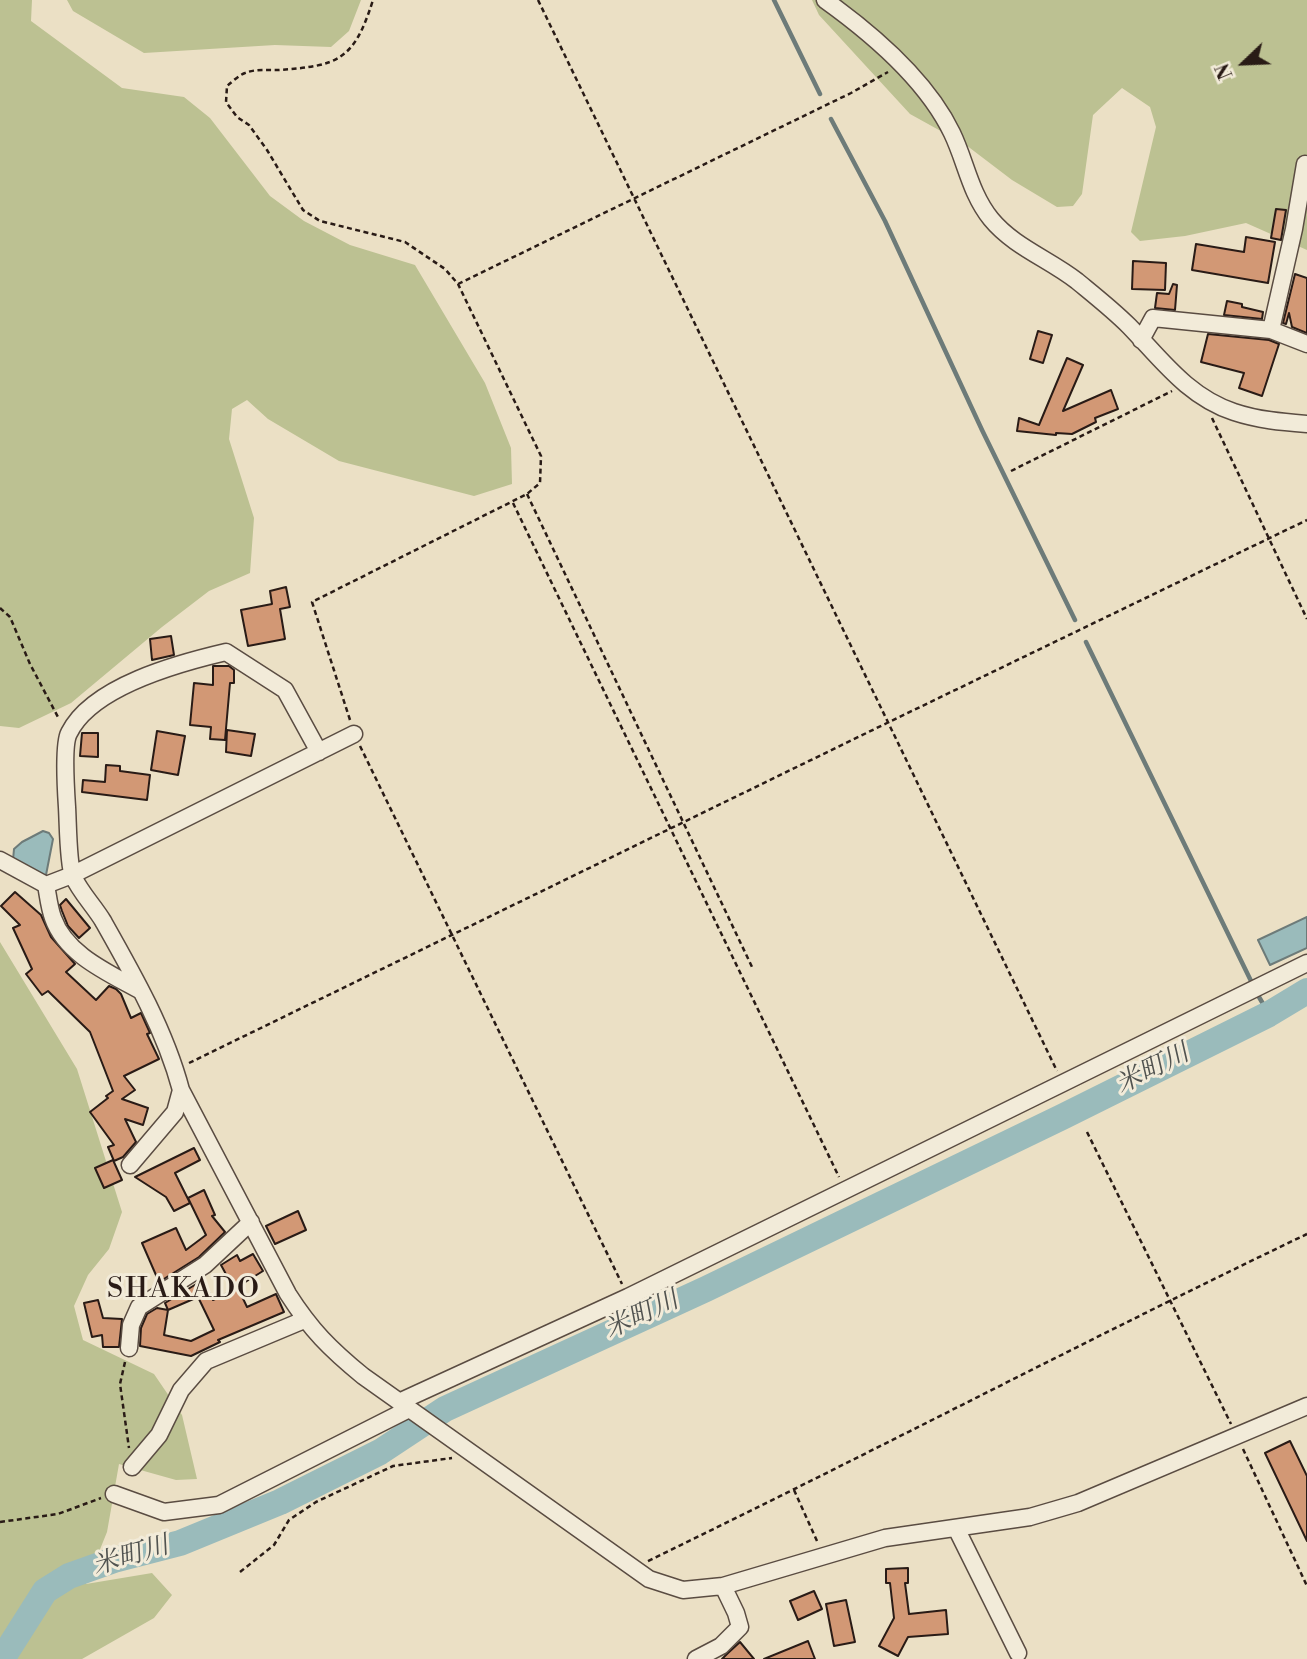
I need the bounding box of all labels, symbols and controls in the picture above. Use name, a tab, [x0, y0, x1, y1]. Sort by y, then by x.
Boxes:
north arrow	[1209, 28, 1279, 98]
text: N	[1211, 60, 1239, 83]
water label: 米町川	[1111, 1038, 1195, 1102]
district label: SHAKADO	[108, 1273, 260, 1307]
water label: 米町川	[600, 1285, 684, 1347]
water label: 米町川	[89, 1531, 173, 1583]

